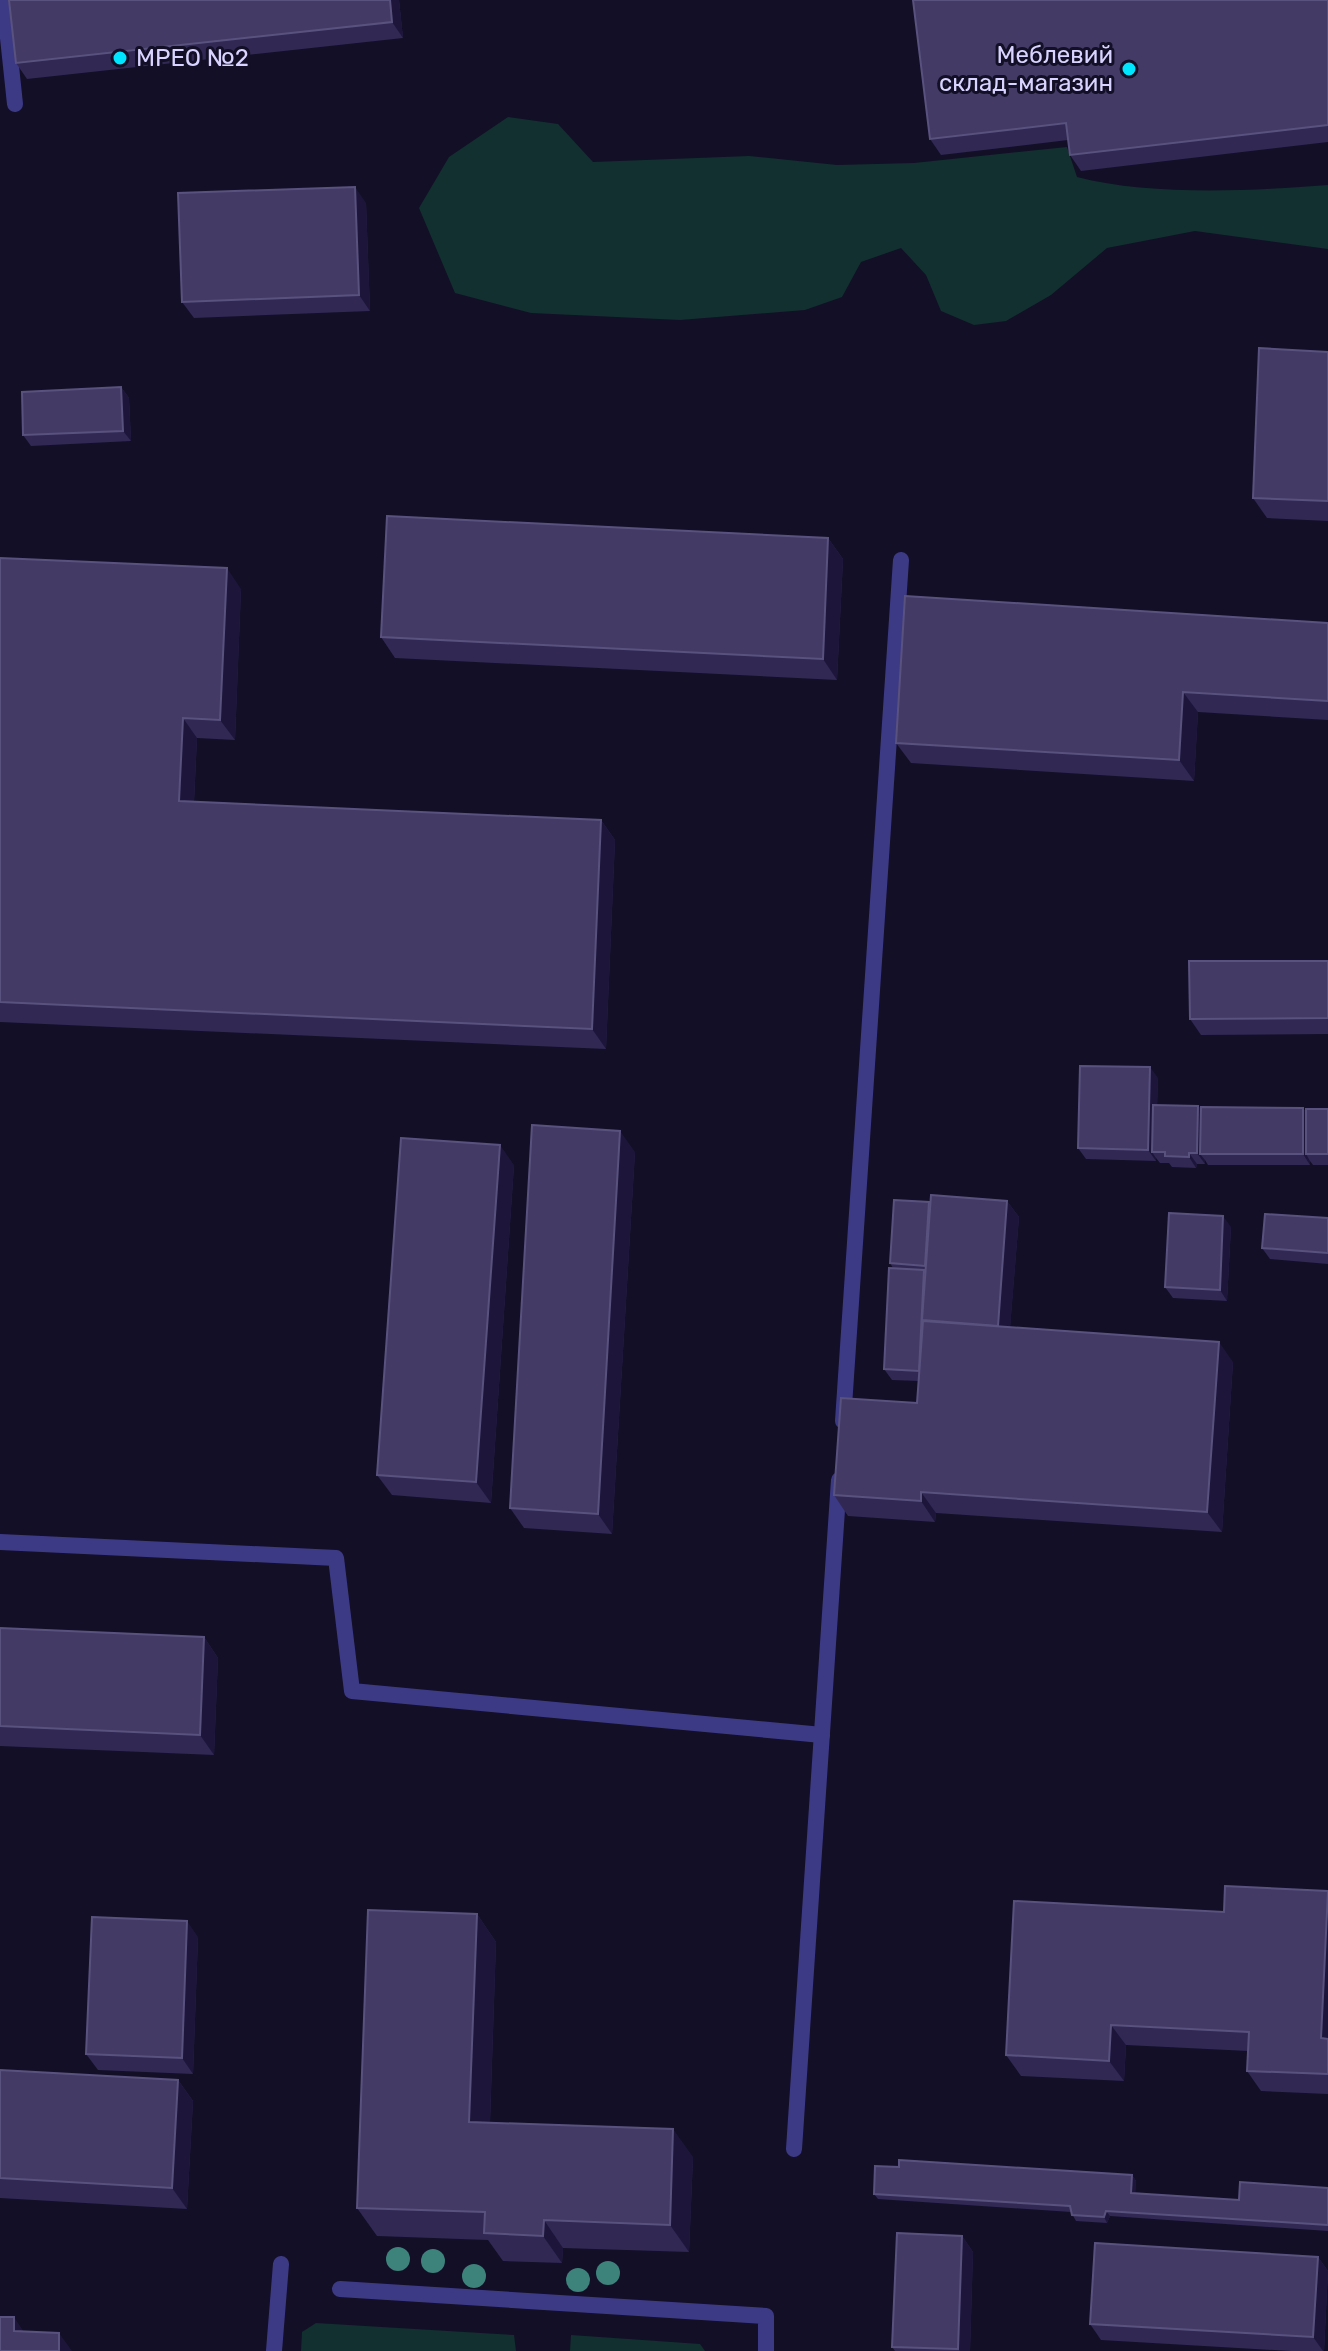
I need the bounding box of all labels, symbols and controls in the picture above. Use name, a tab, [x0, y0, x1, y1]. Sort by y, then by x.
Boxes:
place label: Меблевий склад-магазин	[939, 41, 1113, 97]
place label: МРЕО №2	[136, 44, 249, 72]
marker: МРЕО №2	[111, 49, 129, 67]
marker: Меблевий склад-магазин	[1120, 60, 1138, 78]

